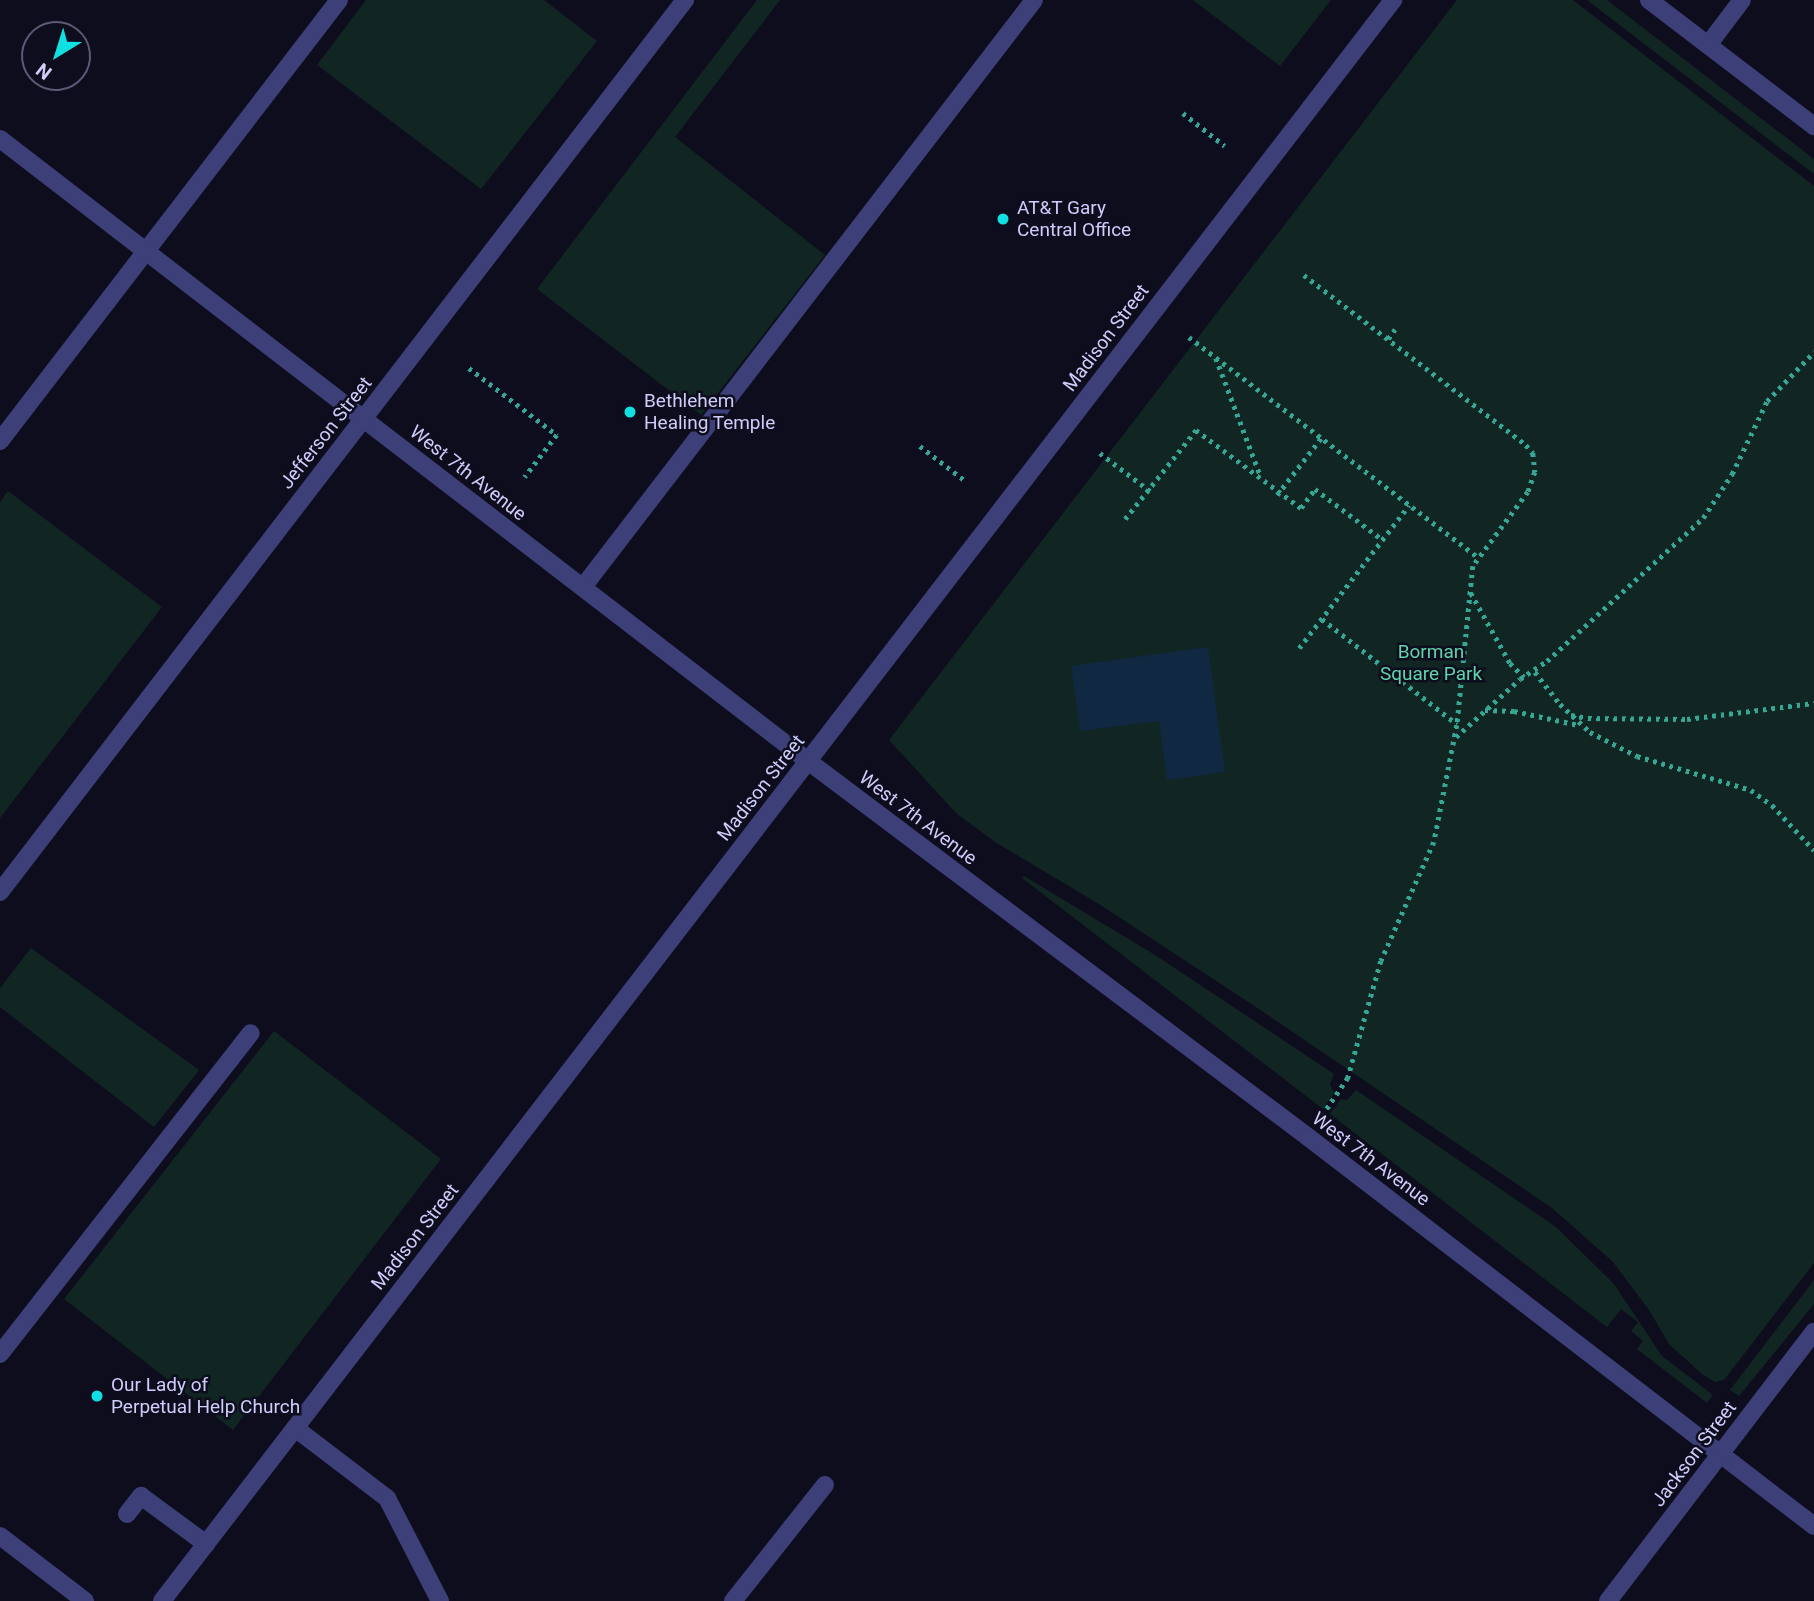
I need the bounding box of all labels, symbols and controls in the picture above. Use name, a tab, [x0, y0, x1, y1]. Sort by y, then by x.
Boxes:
north arrow	[21, 21, 91, 91]
text: N	[32, 58, 56, 85]
place label: AT&T Gary Central Office	[1017, 197, 1131, 241]
marker: AT&T Gary Central Office	[995, 211, 1011, 227]
street label: Madison Street	[1058, 280, 1154, 396]
street label: Jefferson Street	[275, 372, 377, 494]
place label: Bethlehem Healing Temple	[644, 390, 776, 434]
marker: Bethlehem Healing Temple	[622, 404, 638, 420]
street label: West 7th Avenue	[405, 420, 531, 526]
park label: Borman Square Park	[1380, 641, 1482, 685]
street label: Madison Street	[713, 730, 809, 846]
street label: West 7th Avenue	[855, 766, 981, 870]
street label: West 7th Avenue	[1308, 1107, 1434, 1211]
street label: Madison Street	[367, 1179, 463, 1295]
place label: Our Lady of Perpetual Help Church	[111, 1374, 300, 1418]
marker: Our Lady of Perpetual Help Church	[89, 1388, 105, 1404]
street label: Jackson Street	[1647, 1397, 1741, 1511]

